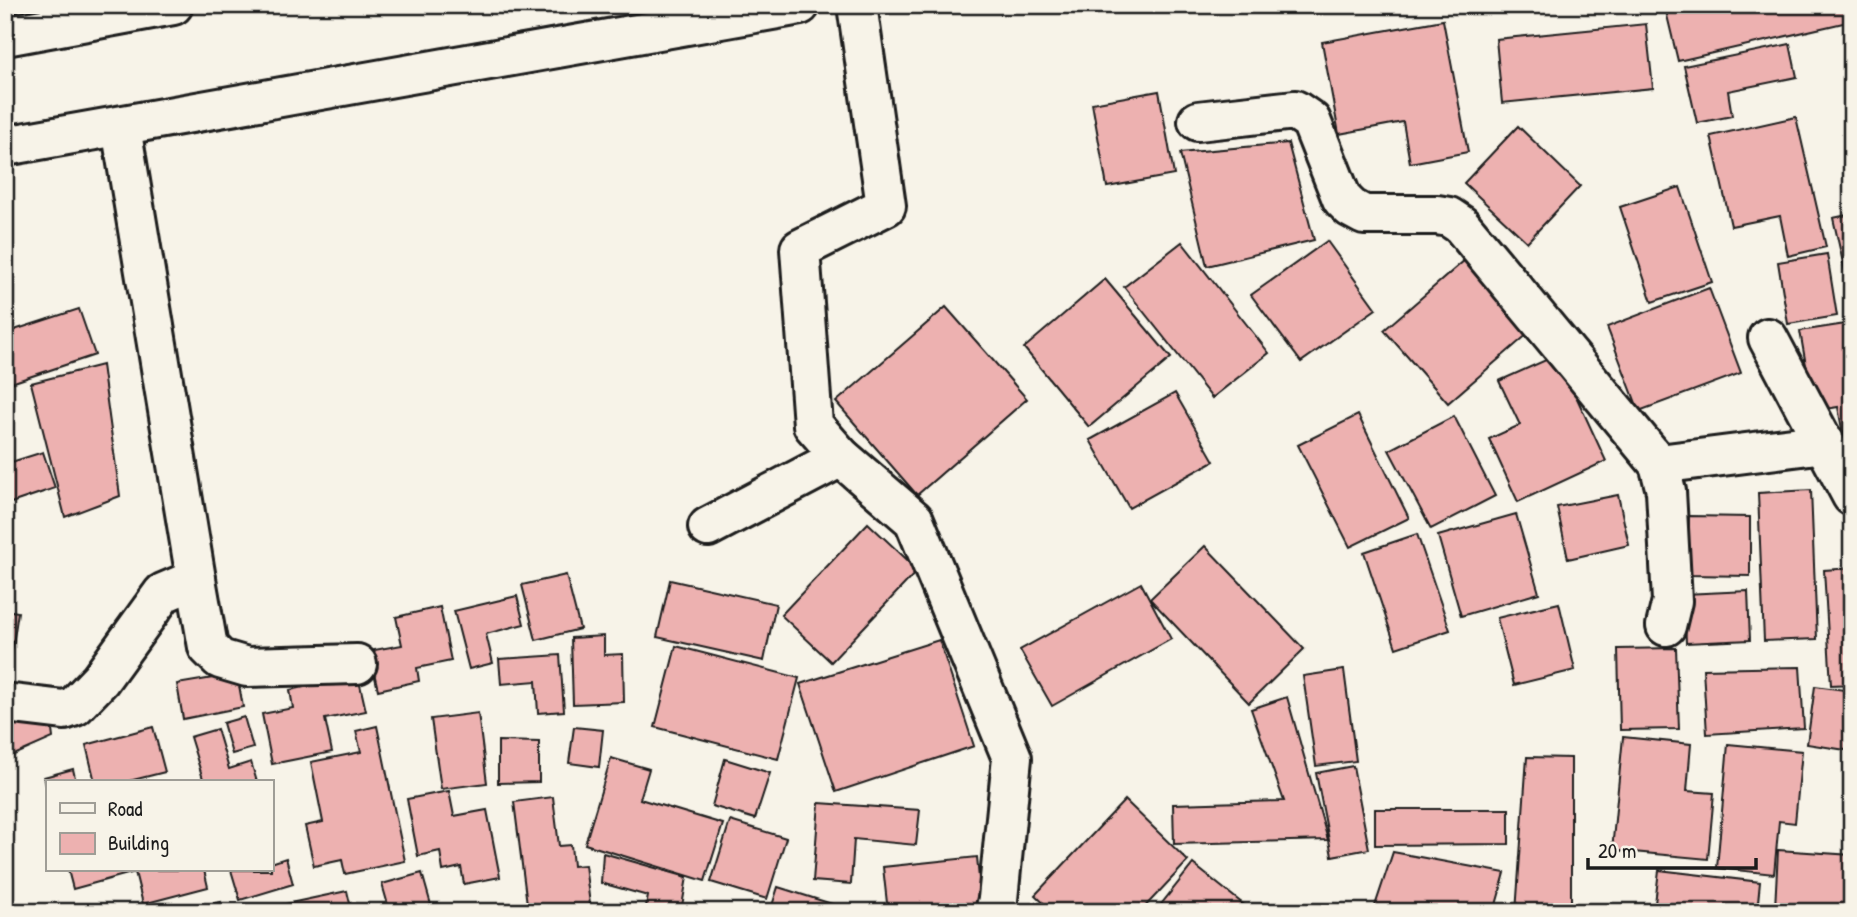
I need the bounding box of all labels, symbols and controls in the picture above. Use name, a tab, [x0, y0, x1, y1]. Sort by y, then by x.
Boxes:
legend	[46, 780, 273, 872]
text: Road	[108, 794, 142, 823]
scale bar	[1588, 826, 1756, 870]
text: Building	[108, 828, 169, 857]
text: 20 m	[1598, 836, 1636, 865]

